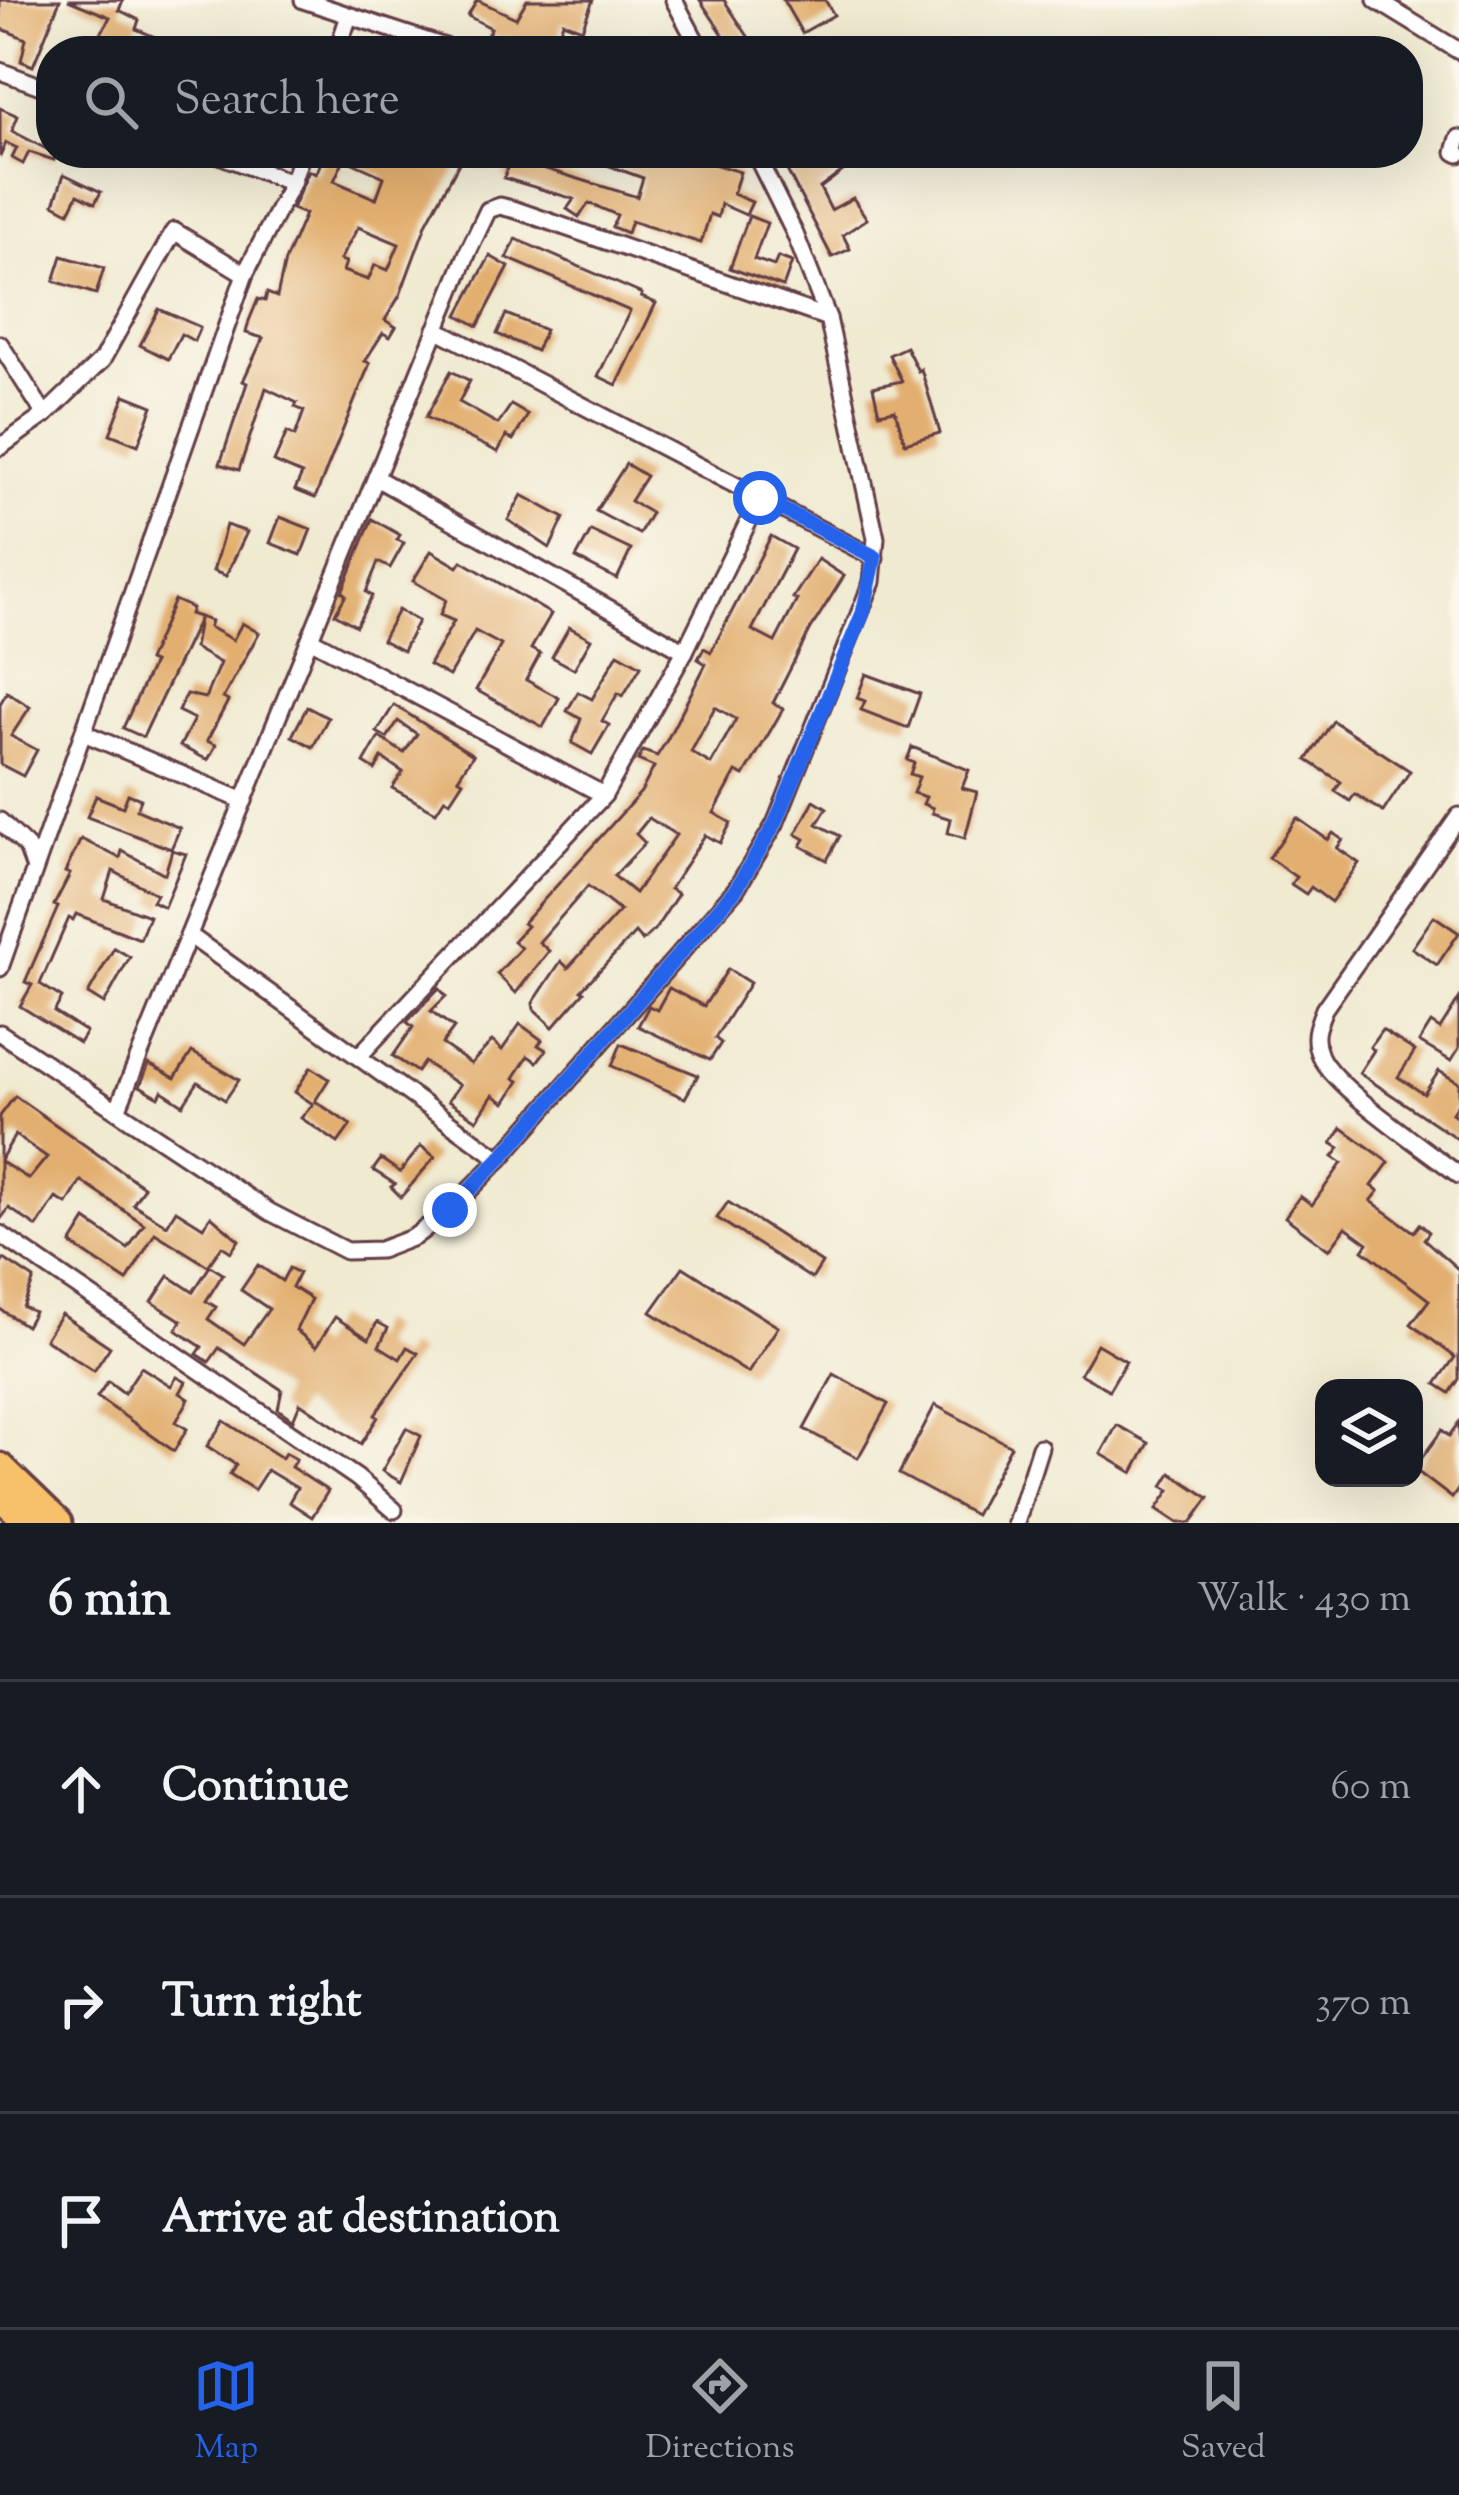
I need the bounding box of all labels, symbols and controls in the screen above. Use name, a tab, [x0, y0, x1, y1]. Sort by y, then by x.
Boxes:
search box	[36, 36, 1423, 168]
icon: search	[78, 69, 144, 135]
text: Search here	[174, 70, 400, 135]
route start	[733, 471, 787, 525]
route end	[423, 1183, 477, 1237]
map controls	[1315, 1379, 1423, 1487]
button: layers	[1315, 1379, 1423, 1487]
text: 6 min	[48, 1565, 171, 1638]
text: Walk · 430 m	[1197, 1573, 1411, 1629]
icon: ahead	[48, 1756, 114, 1822]
text: Continue	[162, 1756, 349, 1821]
text: 60 m	[1330, 1761, 1411, 1817]
icon: right	[48, 1972, 114, 2038]
text: Turn right	[162, 1972, 361, 2037]
text: 370 m	[1315, 1977, 1411, 2033]
icon: arrive	[48, 2188, 114, 2254]
text: Arrive at destination	[162, 2188, 560, 2253]
tab: Map	[193, 2353, 259, 2473]
tab: Directions	[646, 2353, 795, 2473]
tab: Saved	[1181, 2353, 1266, 2473]

